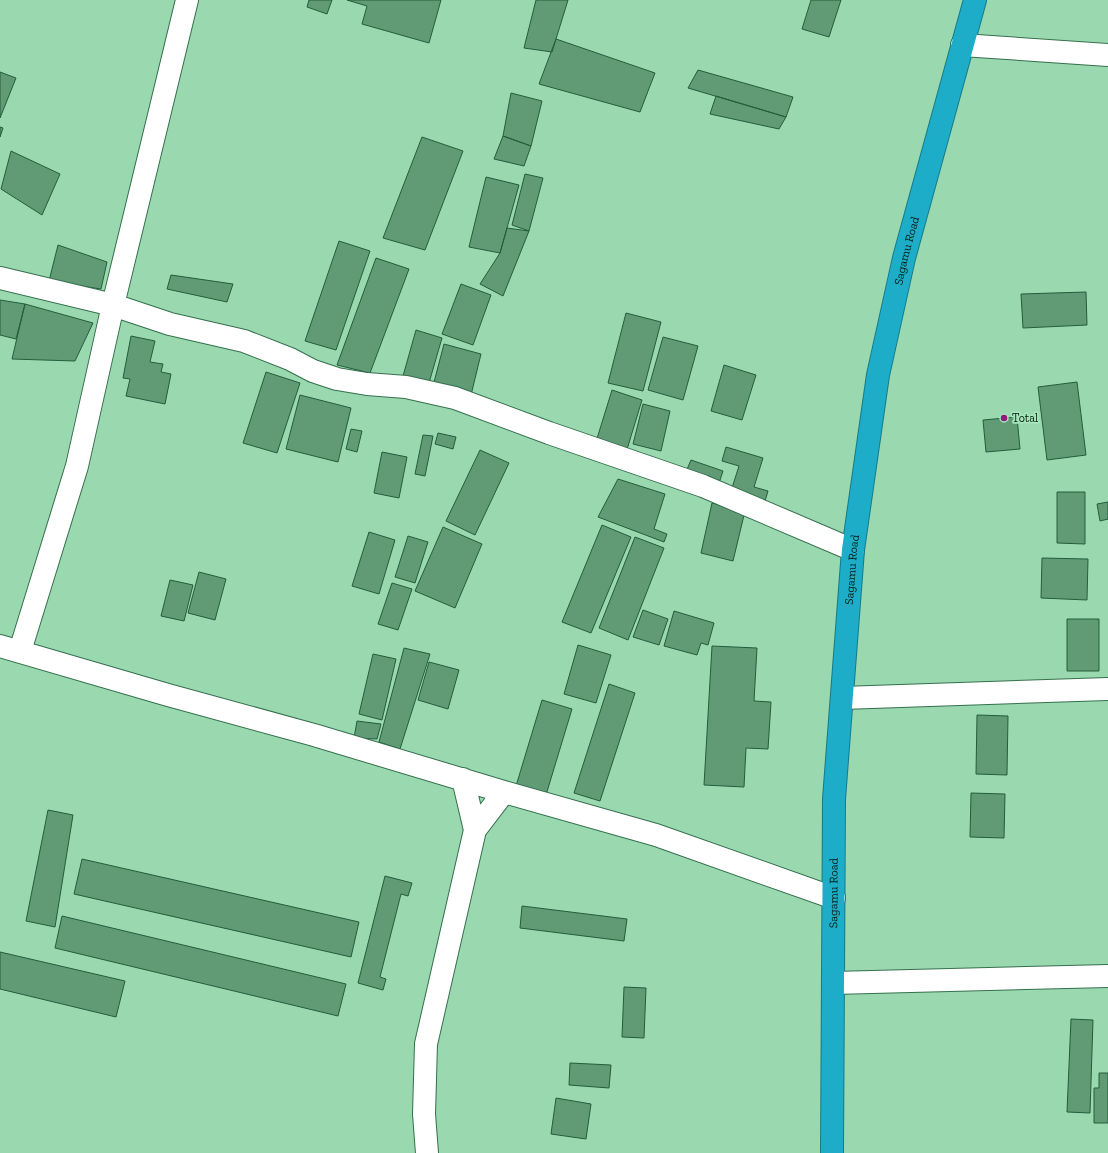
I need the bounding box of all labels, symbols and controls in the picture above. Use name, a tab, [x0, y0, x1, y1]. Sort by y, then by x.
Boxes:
street label: Sagamu Road	[891, 215, 922, 286]
place label: Total	[1012, 411, 1038, 425]
marker: Total	[999, 413, 1009, 423]
street label: Sagamu Road	[842, 533, 862, 605]
street label: Sagamu Road	[826, 857, 841, 928]

